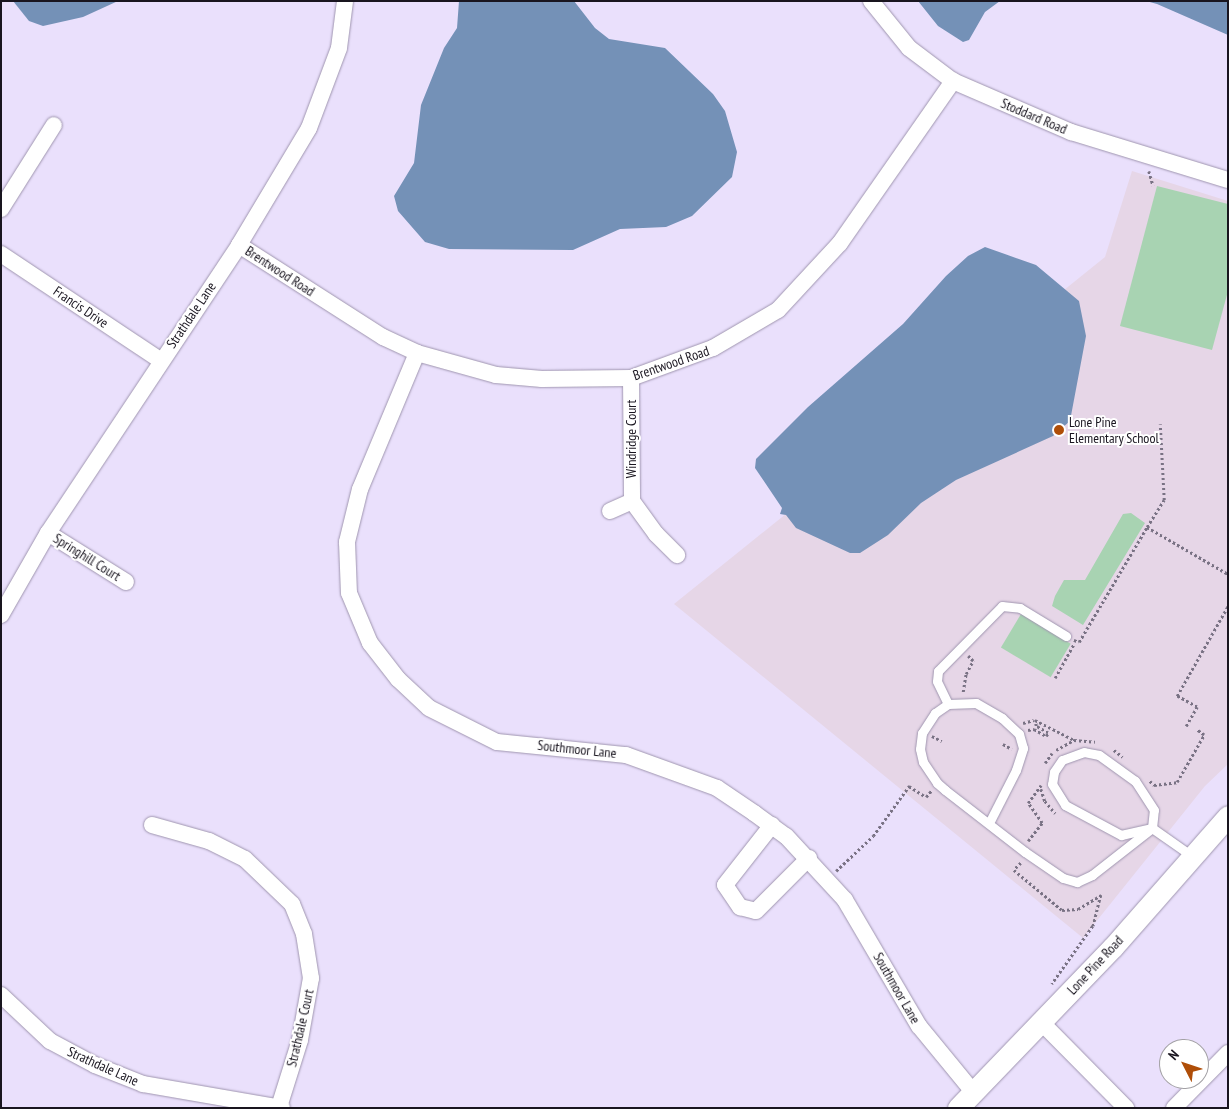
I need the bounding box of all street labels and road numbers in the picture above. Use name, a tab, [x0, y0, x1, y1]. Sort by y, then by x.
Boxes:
street label: Stoddard Road	[998, 95, 1070, 137]
street label: Brentwood Road	[242, 242, 318, 300]
street label: Strathdale Lane	[163, 279, 219, 351]
street label: Francis Drive	[50, 283, 112, 331]
street label: Brentwood Road	[631, 342, 711, 384]
street label: Windridge Court	[623, 400, 639, 478]
street label: Springhill Court	[50, 530, 124, 584]
street label: Southmoor Lane	[537, 737, 617, 761]
street label: Lone Pine Road	[1064, 932, 1126, 998]
street label: Southmoor Lane	[870, 949, 924, 1027]
street label: Strathdale Court	[283, 988, 317, 1068]
street label: Strathdale Lane	[65, 1043, 141, 1089]

